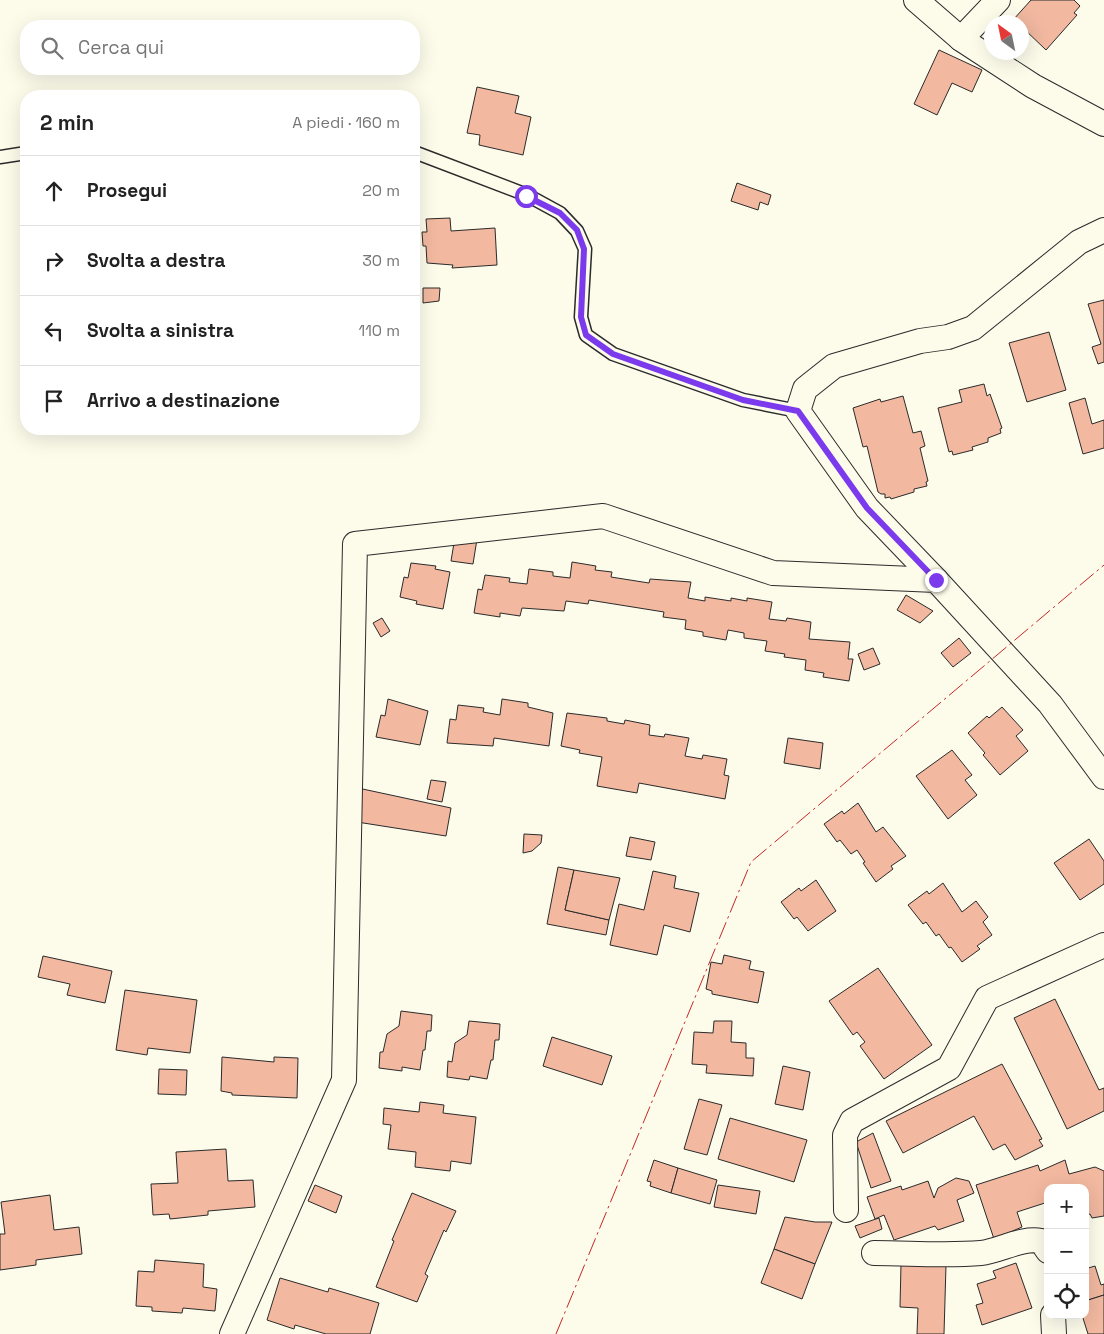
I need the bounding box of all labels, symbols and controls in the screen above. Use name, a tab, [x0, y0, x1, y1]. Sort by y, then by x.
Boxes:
north arrow	[984, 15, 1029, 60]
search box	[20, 20, 420, 75]
icon: search	[38, 34, 66, 62]
text: Cerca qui	[78, 35, 164, 60]
text: 2 min	[40, 109, 94, 136]
text: A piedi · 160 m	[292, 112, 400, 133]
icon: ahead	[40, 177, 68, 205]
text: Prosegui	[87, 178, 167, 203]
text: 20 m	[362, 180, 400, 201]
route start	[515, 185, 538, 208]
icon: right	[40, 247, 68, 275]
text: Svolta a destra	[87, 248, 225, 273]
text: 30 m	[362, 250, 400, 271]
icon: left	[40, 317, 68, 345]
text: Svolta a sinistra	[87, 318, 234, 343]
text: 110 m	[358, 320, 400, 341]
icon: arrive	[40, 387, 68, 415]
text: Arrivo a destinazione	[87, 388, 280, 413]
route end	[925, 569, 948, 592]
map controls	[1044, 1184, 1089, 1319]
button: +	[1044, 1184, 1089, 1229]
button: −	[1044, 1229, 1089, 1274]
button: locate	[1044, 1274, 1089, 1319]

